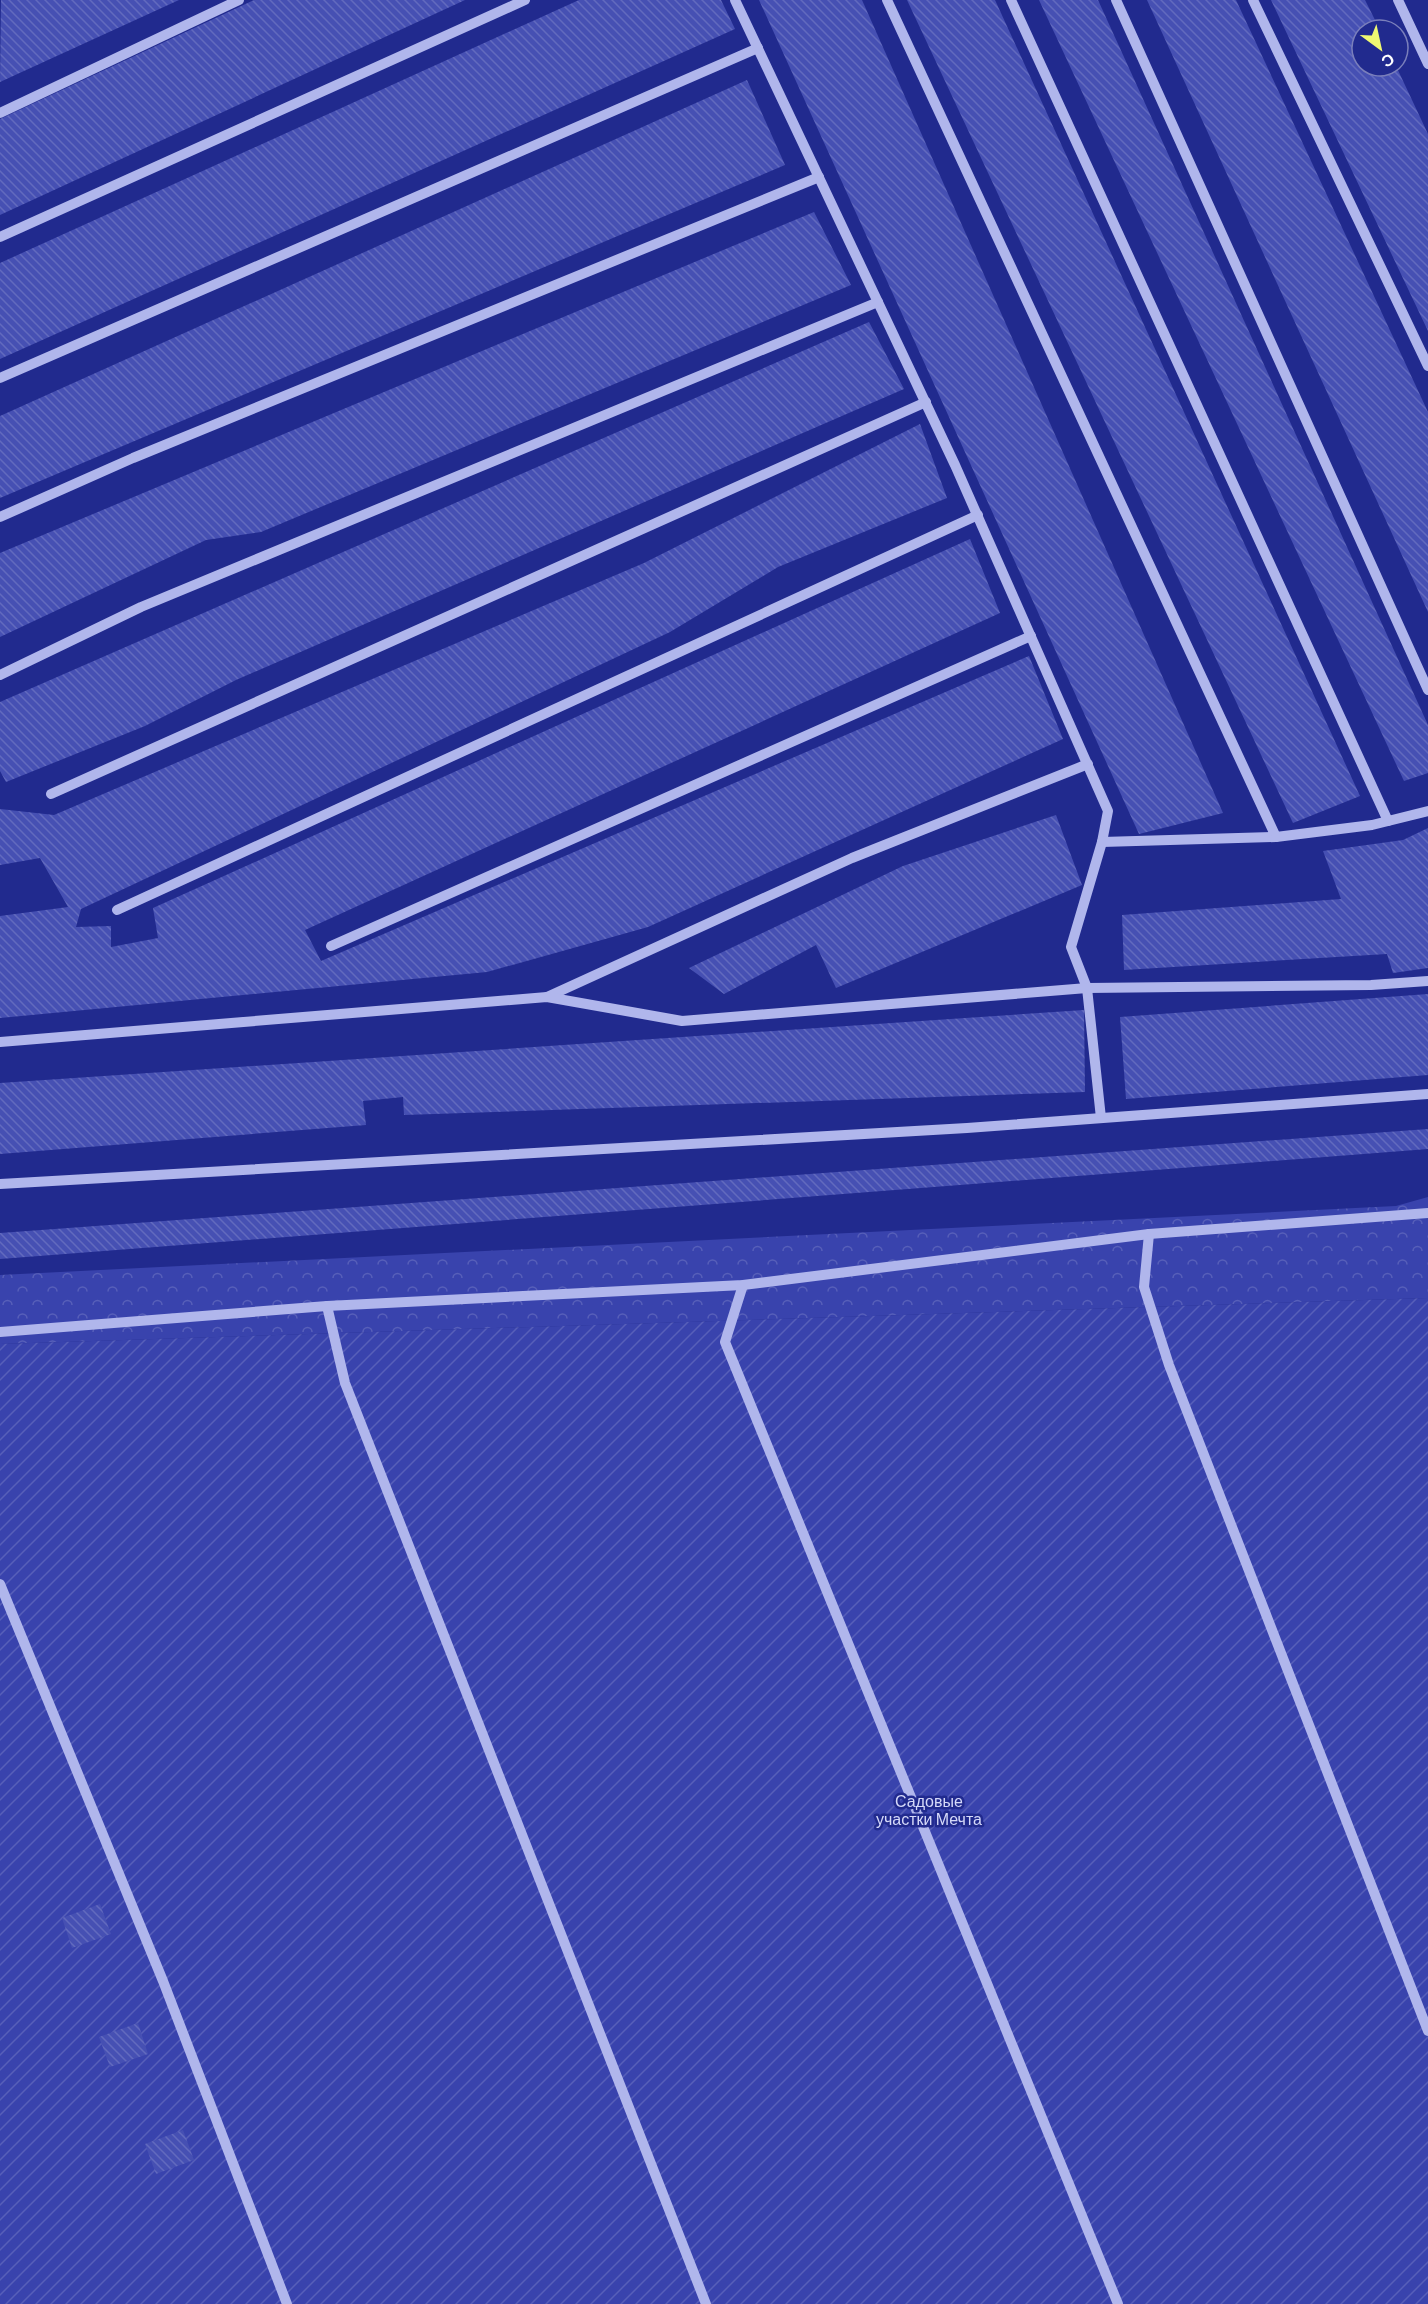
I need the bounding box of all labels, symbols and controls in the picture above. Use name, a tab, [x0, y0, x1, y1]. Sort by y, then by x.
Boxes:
north arrow	[1350, 18, 1410, 78]
text: С	[1378, 50, 1398, 72]
park label: Садовые участки Мечта	[876, 1791, 982, 1828]

